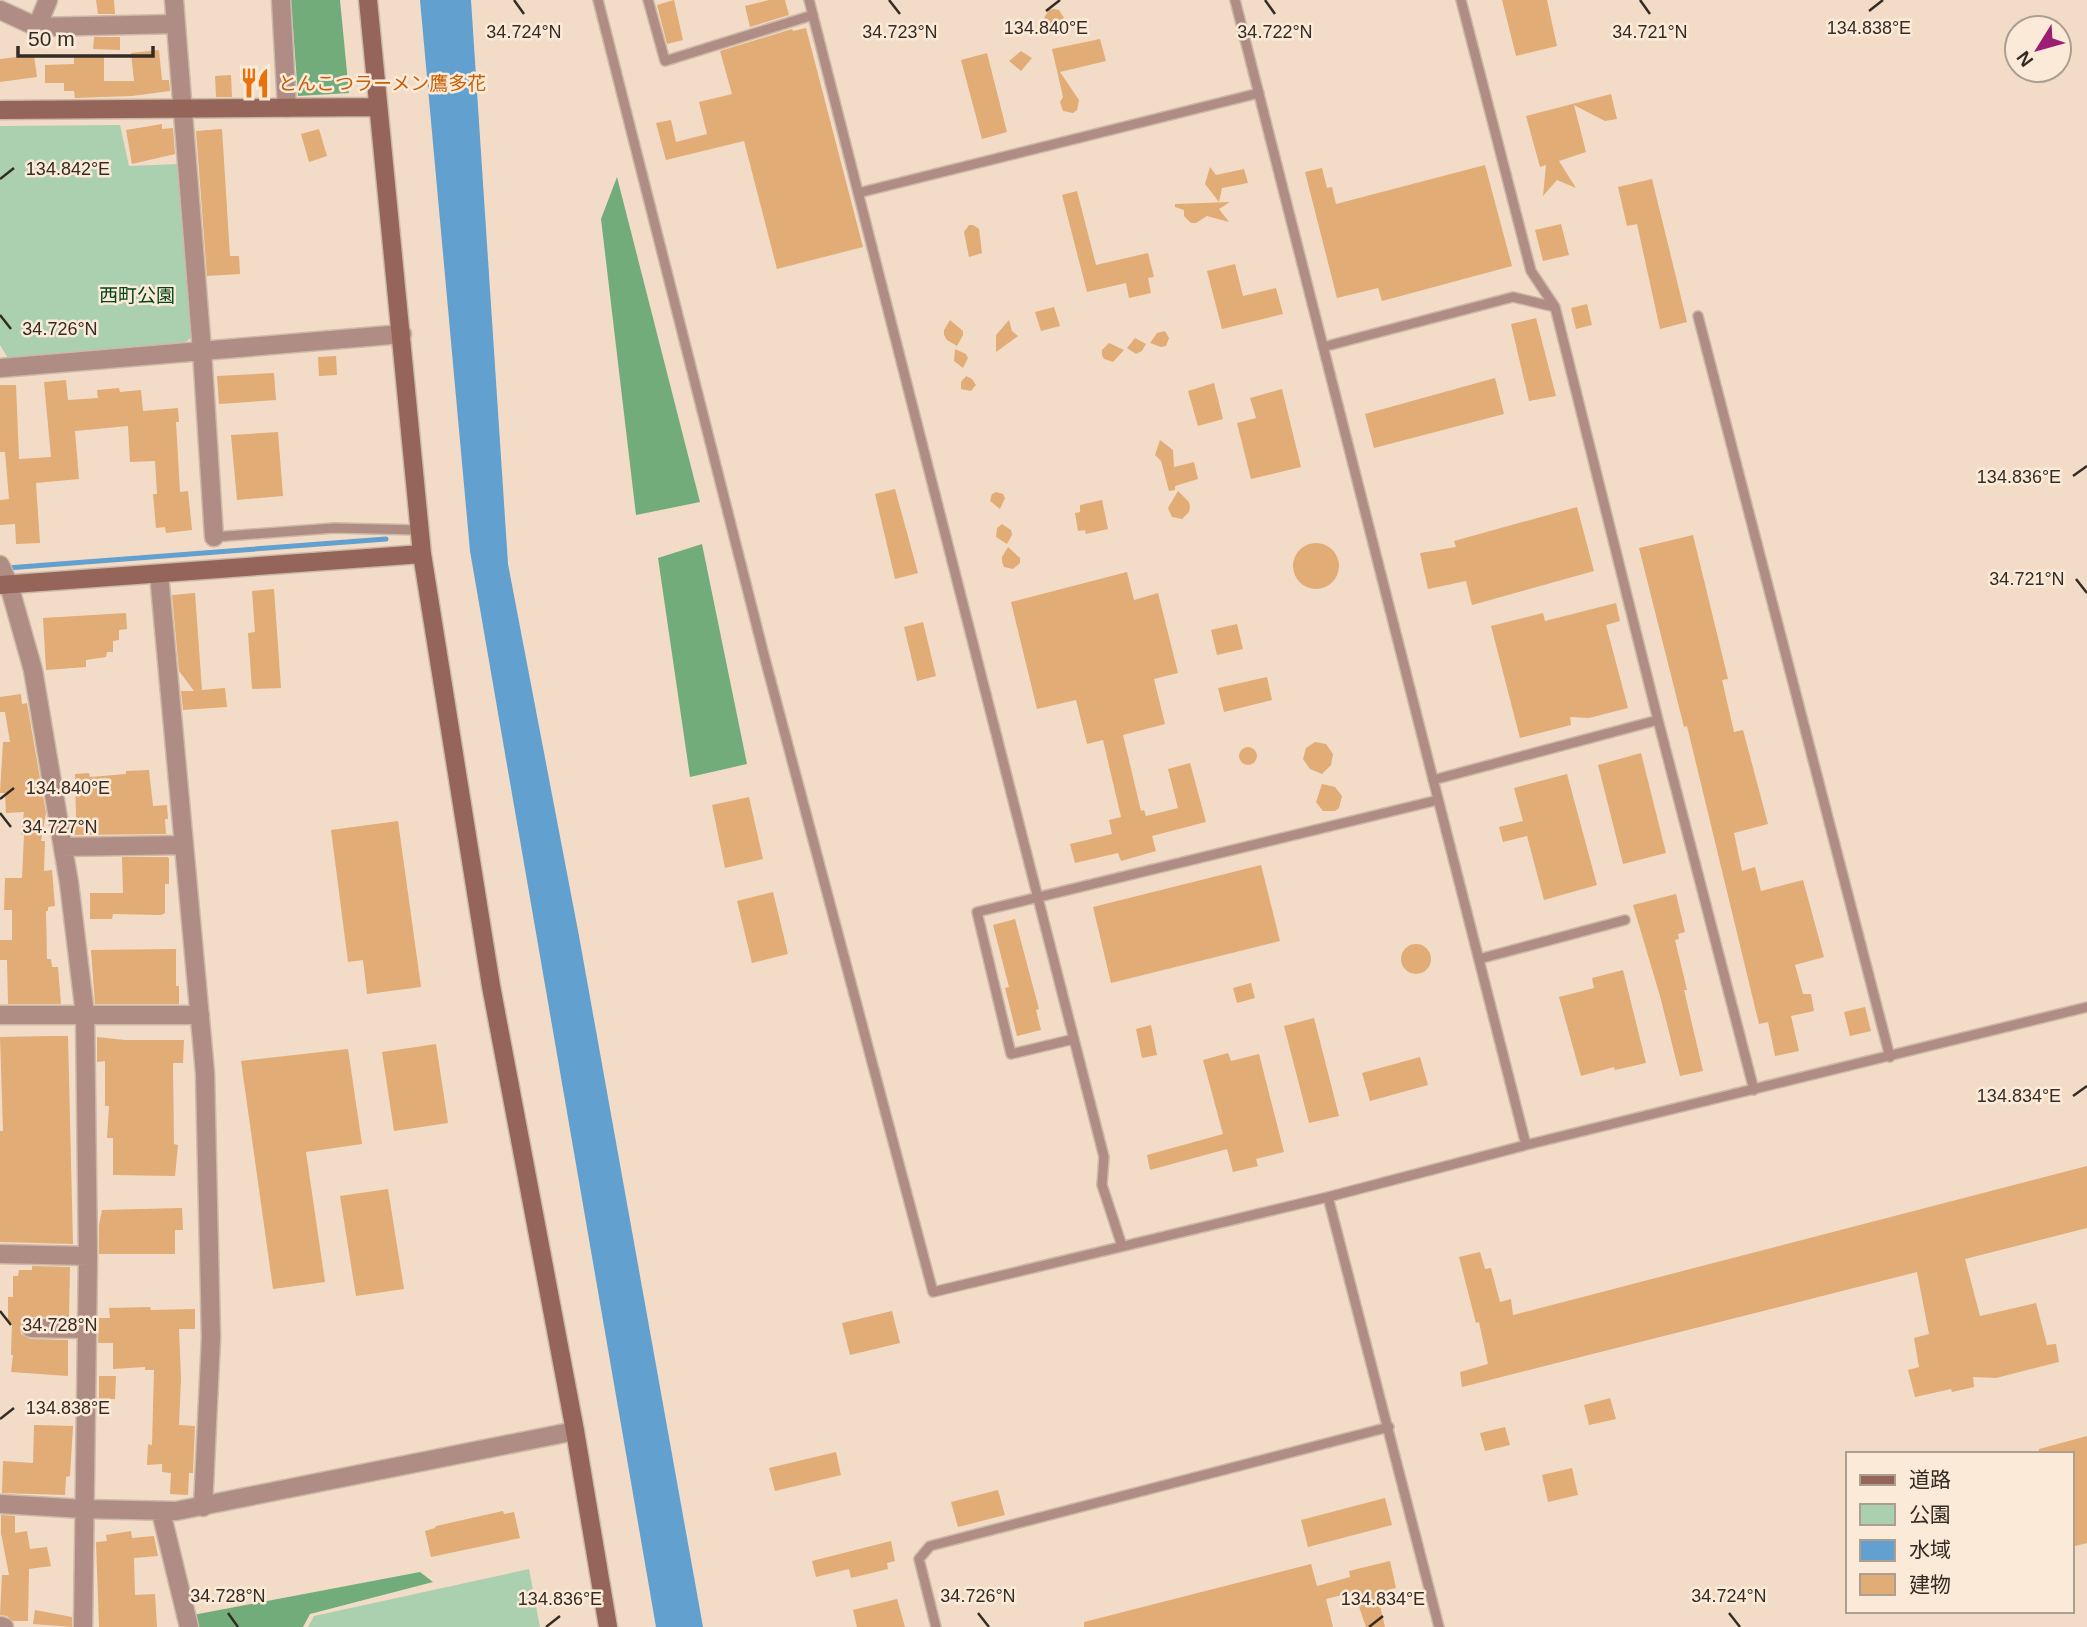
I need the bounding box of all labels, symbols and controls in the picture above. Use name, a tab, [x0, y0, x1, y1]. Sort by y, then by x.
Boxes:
scale bar	[18, 14, 152, 58]
north arrow	[2003, 14, 2073, 84]
text: 134.840°E	[1004, 18, 1088, 38]
text: 134.838°E	[1827, 18, 1911, 38]
text: 34.724°N	[486, 22, 562, 42]
text: 34.723°N	[862, 22, 938, 42]
text: 34.722°N	[1237, 22, 1313, 42]
text: 34.721°N	[1612, 22, 1688, 42]
text: 50 m	[28, 27, 75, 50]
text: N	[2012, 47, 2037, 71]
restaurant icon: とんこつラーメン鷹多花	[238, 66, 272, 100]
place label: とんこつラーメン鷹多花	[278, 73, 486, 94]
text: 134.842°E	[26, 159, 110, 179]
park label: 西町公園	[99, 285, 175, 306]
text: 34.726°N	[22, 319, 98, 339]
text: 134.836°E	[1977, 467, 2061, 487]
text: 34.721°N	[1989, 569, 2065, 589]
text: 134.840°E	[26, 778, 110, 798]
text: 34.727°N	[22, 817, 98, 837]
text: 134.834°E	[1977, 1086, 2061, 1106]
text: 34.728°N	[22, 1315, 98, 1335]
text: 134.838°E	[26, 1398, 110, 1418]
legend	[1846, 1452, 2073, 1613]
text: 道路	[1909, 1468, 1951, 1491]
text: 公園	[1909, 1503, 1951, 1526]
text: 水域	[1909, 1538, 1951, 1561]
text: 建物	[1909, 1573, 1951, 1596]
text: 34.728°N	[190, 1586, 266, 1606]
text: 34.726°N	[940, 1586, 1016, 1606]
text: 34.724°N	[1691, 1586, 1767, 1606]
text: 134.836°E	[518, 1589, 602, 1609]
text: 134.834°E	[1341, 1589, 1425, 1609]

